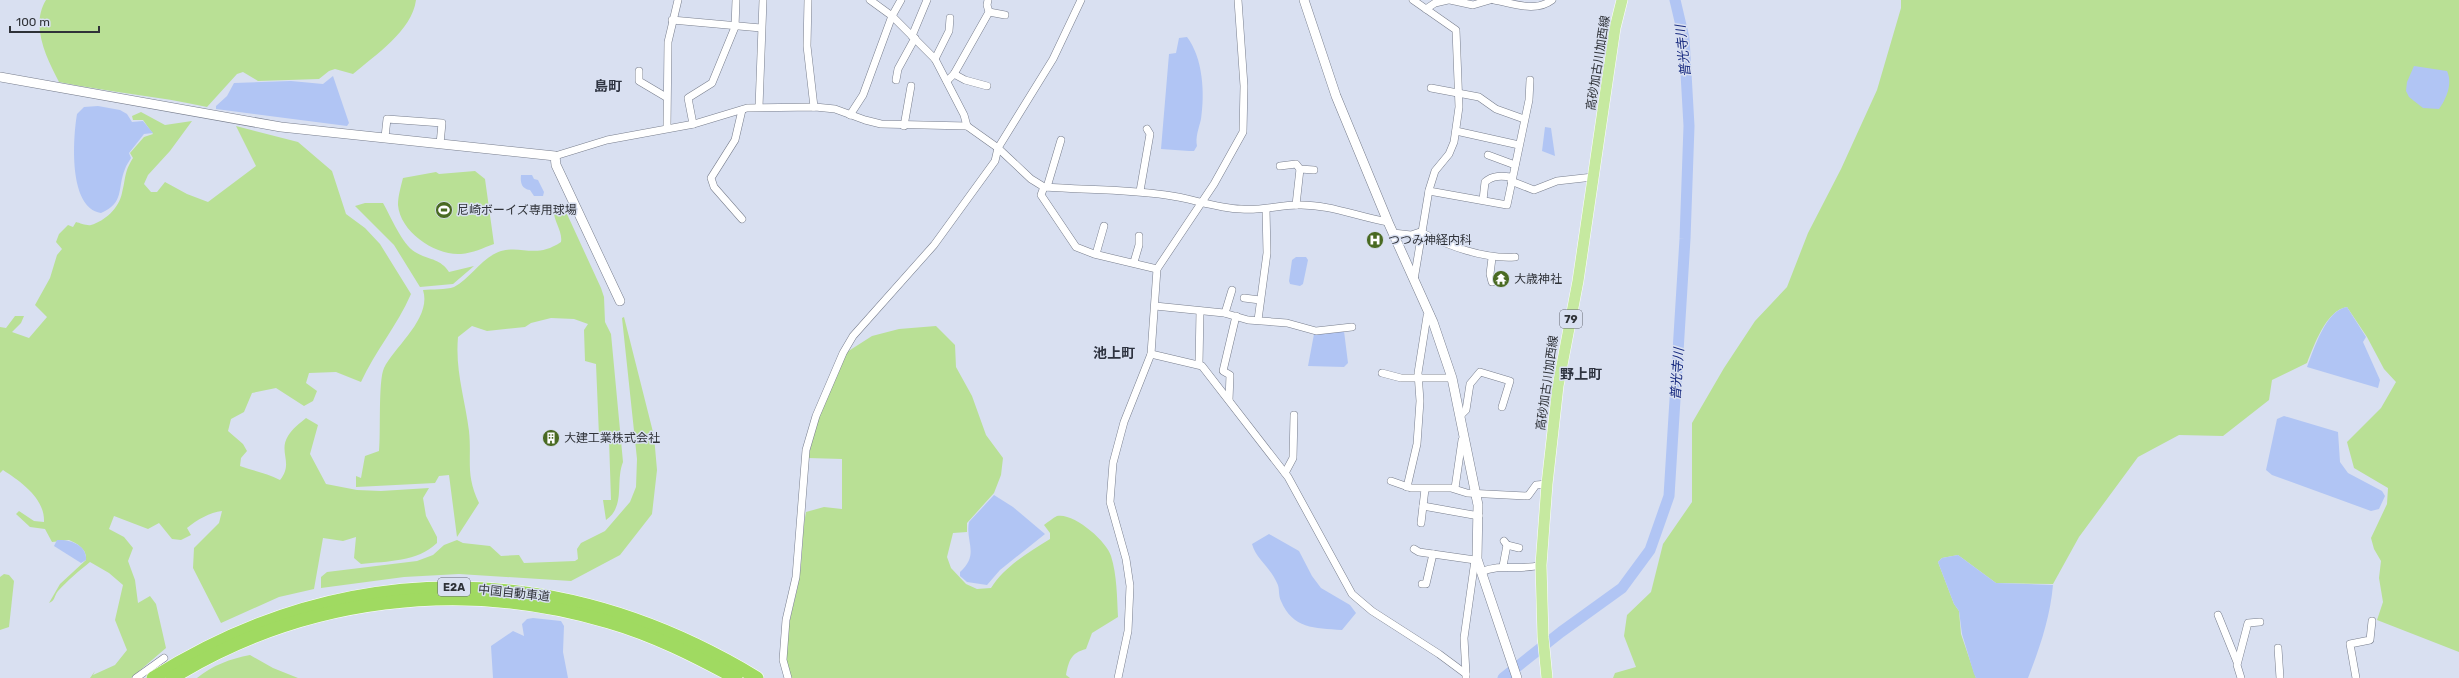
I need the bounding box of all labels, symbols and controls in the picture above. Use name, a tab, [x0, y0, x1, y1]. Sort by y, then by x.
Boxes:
scale bar	[10, 8, 99, 34]
street label: 高砂加古川加西線	[1584, 14, 1612, 112]
text: 100 m	[16, 15, 50, 29]
water label: 普光寺川	[1673, 22, 1693, 78]
district label: 島町	[594, 78, 622, 95]
sports icon: 尼崎ボーイズ専用球場	[434, 200, 454, 220]
place label: 尼崎ボーイズ専用球場	[457, 203, 577, 217]
hospital icon: つつみ神経内科	[1365, 230, 1385, 250]
place label: つつみ神経内科	[1388, 233, 1472, 247]
temple icon: 大歳神社	[1491, 269, 1511, 289]
place label: 大歳神社	[1514, 272, 1562, 286]
road number: 79	[1560, 310, 1582, 328]
street label: 高砂加古川加西線	[1533, 334, 1561, 432]
district label: 池上町	[1093, 345, 1135, 362]
water label: 普光寺川	[1668, 346, 1686, 400]
district label: 野上町	[1560, 366, 1602, 383]
building icon: 大建工業株式会社	[541, 428, 561, 448]
place label: 大建工業株式会社	[564, 431, 660, 445]
road number: E2A	[438, 578, 470, 596]
street label: 中国自動車道	[477, 582, 551, 604]

